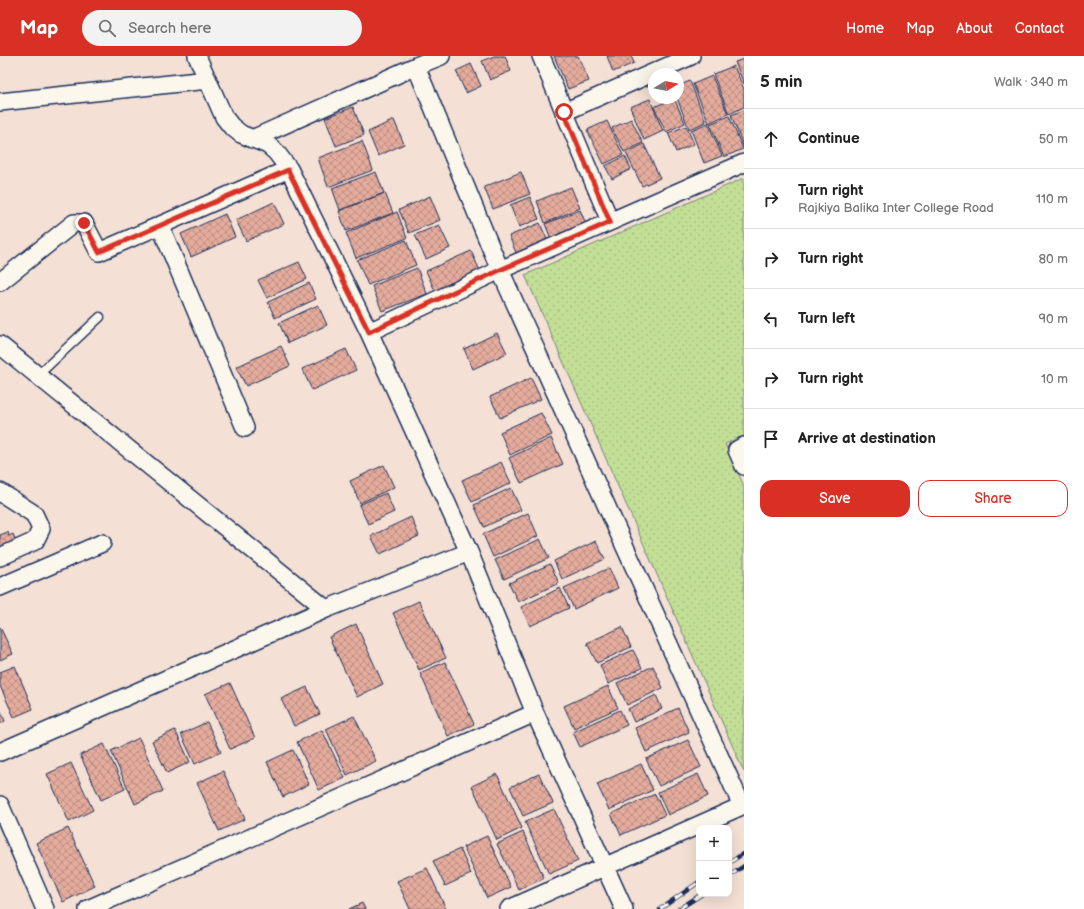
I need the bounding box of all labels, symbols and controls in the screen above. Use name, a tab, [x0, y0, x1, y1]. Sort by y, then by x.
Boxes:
search box	[82, 10, 362, 46]
text: Map	[20, 17, 58, 40]
icon: search	[96, 17, 118, 39]
text: Search here	[128, 19, 211, 38]
text: Home	[846, 20, 884, 37]
text: Map	[906, 20, 934, 37]
text: About	[956, 20, 993, 37]
text: Contact	[1015, 20, 1064, 37]
north arrow	[648, 68, 684, 104]
text: 5 min	[760, 72, 803, 92]
text: Walk · 340 m	[994, 74, 1068, 90]
route start	[555, 103, 573, 121]
icon: ahead	[760, 128, 782, 150]
text: Continue	[798, 129, 860, 148]
text: 50 m	[1039, 131, 1068, 147]
text: Turn right	[798, 181, 863, 200]
icon: right	[760, 188, 782, 210]
text: 110 m	[1036, 191, 1068, 207]
text: Rajkiya Balika Inter College Road	[798, 200, 994, 216]
route end	[75, 214, 93, 232]
icon: right	[760, 248, 782, 270]
text: Turn right	[798, 249, 863, 268]
text: 80 m	[1039, 251, 1068, 267]
icon: left	[760, 308, 782, 330]
text: Turn left	[798, 309, 855, 328]
text: 90 m	[1039, 311, 1068, 327]
icon: right	[760, 368, 782, 390]
text: Turn right	[798, 369, 863, 388]
text: 10 m	[1041, 371, 1068, 387]
icon: arrive	[760, 428, 782, 450]
text: Arrive at destination	[798, 429, 936, 448]
button: Save	[760, 480, 910, 517]
button: Share	[918, 480, 1068, 517]
map controls	[696, 825, 732, 897]
button: +	[696, 825, 732, 861]
button: −	[696, 861, 732, 897]

